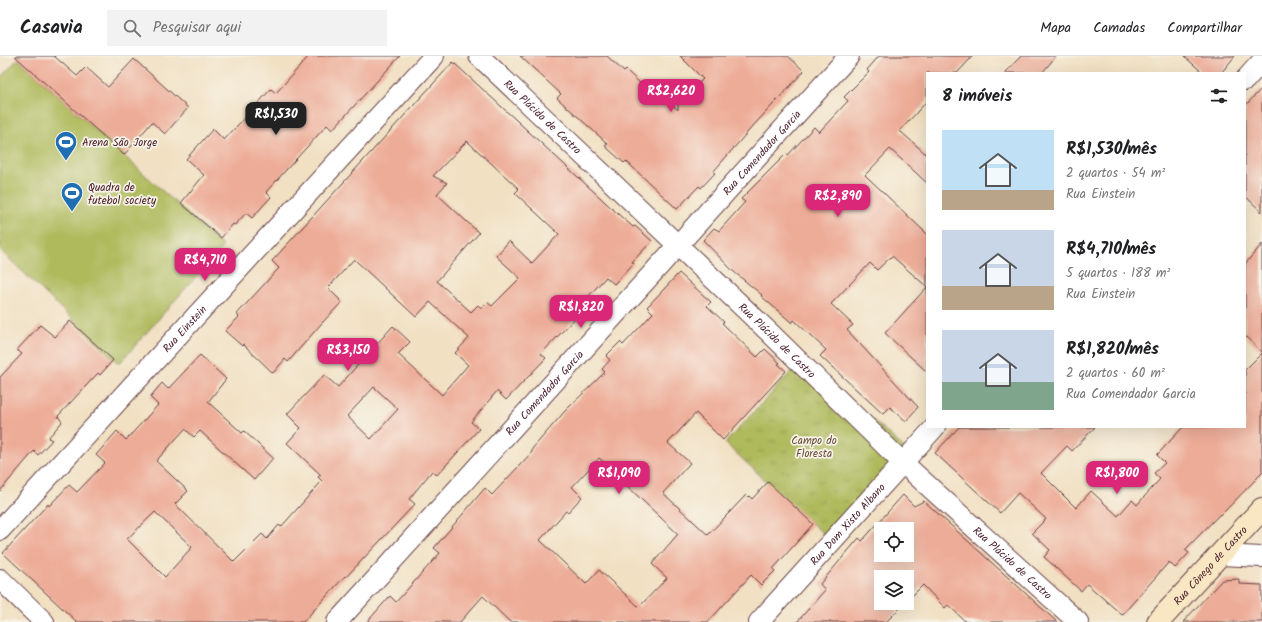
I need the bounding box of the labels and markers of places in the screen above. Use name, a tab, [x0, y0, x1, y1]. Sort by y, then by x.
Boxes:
pin: R$2,620	[634, 79, 708, 113]
pin: R$1,530	[239, 102, 313, 136]
sports icon: Arena São Jorge	[53, 129, 79, 162]
place label: Arena São Jorge	[82, 134, 157, 152]
place label: Quadra de futebol society	[88, 179, 157, 210]
sports icon: Quadra de futebol society	[59, 180, 85, 213]
pin: R$2,890	[801, 184, 875, 218]
pin: R$4,710	[168, 248, 242, 282]
pin: R$1,820	[544, 295, 618, 329]
pin: R$3,150	[311, 338, 385, 372]
pin: R$1,090	[582, 461, 656, 495]
pin: R$1,800	[1080, 461, 1154, 495]

